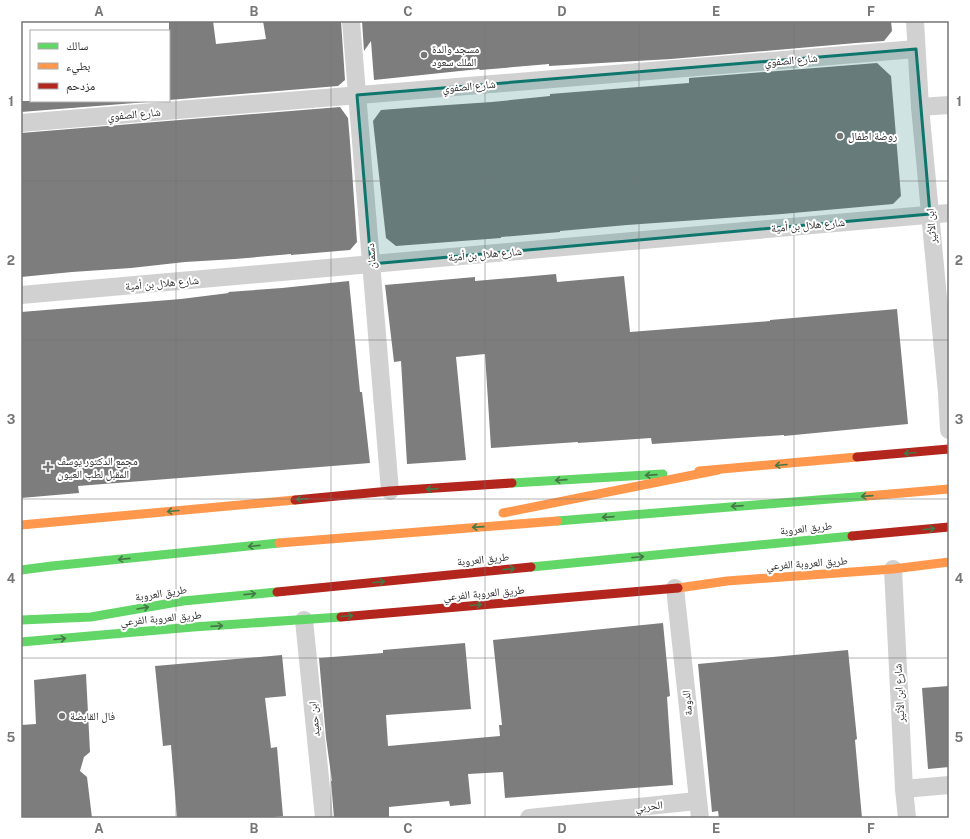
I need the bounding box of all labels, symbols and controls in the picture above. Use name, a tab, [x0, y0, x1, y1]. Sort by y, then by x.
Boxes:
text: A	[94, 4, 104, 19]
text: B	[250, 4, 259, 19]
text: C	[403, 4, 413, 19]
text: D	[557, 4, 567, 19]
text: E	[712, 4, 720, 19]
text: F	[867, 4, 875, 19]
legend	[30, 30, 170, 102]
text: سالك	[66, 39, 88, 53]
place label: مسجد والدة الملك سعود	[432, 43, 479, 68]
marker: مسجد والدة الملك سعود	[419, 50, 429, 60]
street label: شارع الصفوي	[764, 52, 818, 71]
text: بطيء	[66, 59, 90, 76]
street label: شارع الصفوي	[442, 78, 496, 97]
text: مزدحم	[66, 79, 95, 94]
text: 1	[8, 94, 14, 109]
text: 1	[956, 94, 962, 109]
street label: شارع الصفوي	[107, 106, 161, 125]
place label: روضة اطفال	[848, 130, 897, 143]
marker: روضة اطفال	[835, 131, 845, 141]
street label: ابن الأثير	[923, 208, 940, 245]
street label: شارع هلال بن أمية	[771, 215, 845, 235]
street label: دسمان	[364, 242, 379, 269]
street label: شارع هلال بن أمية	[448, 244, 522, 264]
text: 2	[7, 253, 15, 268]
text: 2	[955, 253, 963, 268]
street label: شارع هلال بن أمية	[125, 273, 199, 293]
text: 3	[7, 412, 16, 427]
text: 3	[955, 412, 964, 427]
one-way arrow	[904, 449, 917, 457]
place label: مجمع الدكتور يوسف المقبل لطب العيون	[57, 455, 138, 481]
marker: مجمع الدكتور يوسف المقبل لطب العيون	[42, 461, 54, 473]
one-way arrow	[775, 461, 788, 468]
one-way arrow	[645, 471, 658, 478]
one-way arrow	[555, 477, 568, 484]
one-way arrow	[426, 485, 439, 492]
one-way arrow	[861, 493, 874, 500]
one-way arrow	[296, 496, 309, 503]
one-way arrow	[731, 503, 744, 510]
one-way arrow	[167, 508, 180, 515]
one-way arrow	[602, 513, 615, 520]
street label: طريق العروبة	[779, 519, 833, 538]
one-way arrow	[472, 523, 485, 530]
one-way arrow	[922, 525, 935, 532]
one-way arrow	[248, 542, 261, 550]
street label: طريق العروبة	[456, 550, 510, 569]
one-way arrow	[631, 553, 644, 560]
street label: طريق العروبة الفرعي	[766, 554, 848, 575]
one-way arrow	[118, 555, 131, 563]
one-way arrow	[502, 565, 515, 573]
text: 4	[7, 571, 16, 586]
text: 4	[955, 571, 964, 586]
one-way arrow	[372, 578, 385, 585]
street label: طريق العروبة	[134, 583, 188, 604]
street label: طريق العروبة الفرعي	[443, 583, 525, 605]
one-way arrow	[243, 590, 256, 598]
one-way arrow	[469, 602, 482, 609]
one-way arrow	[136, 603, 149, 611]
street label: طريق العروبة الفرعي	[120, 608, 202, 630]
one-way arrow	[340, 613, 353, 620]
one-way arrow	[210, 622, 223, 629]
one-way arrow	[53, 635, 66, 643]
street label: شارع ابن الأثير	[891, 663, 908, 724]
street label: الدومة	[680, 690, 694, 716]
street label: ابن حميد	[306, 701, 323, 737]
place label: فال القابضة	[70, 710, 116, 723]
marker: فال القابضة	[57, 711, 67, 721]
text: 5	[7, 730, 16, 745]
text: 5	[955, 730, 964, 745]
street label: الحربي	[635, 799, 664, 816]
text: A	[94, 821, 104, 836]
text: B	[250, 821, 259, 836]
text: C	[403, 821, 413, 836]
text: D	[557, 821, 567, 836]
text: E	[712, 821, 720, 836]
text: F	[867, 821, 875, 836]

